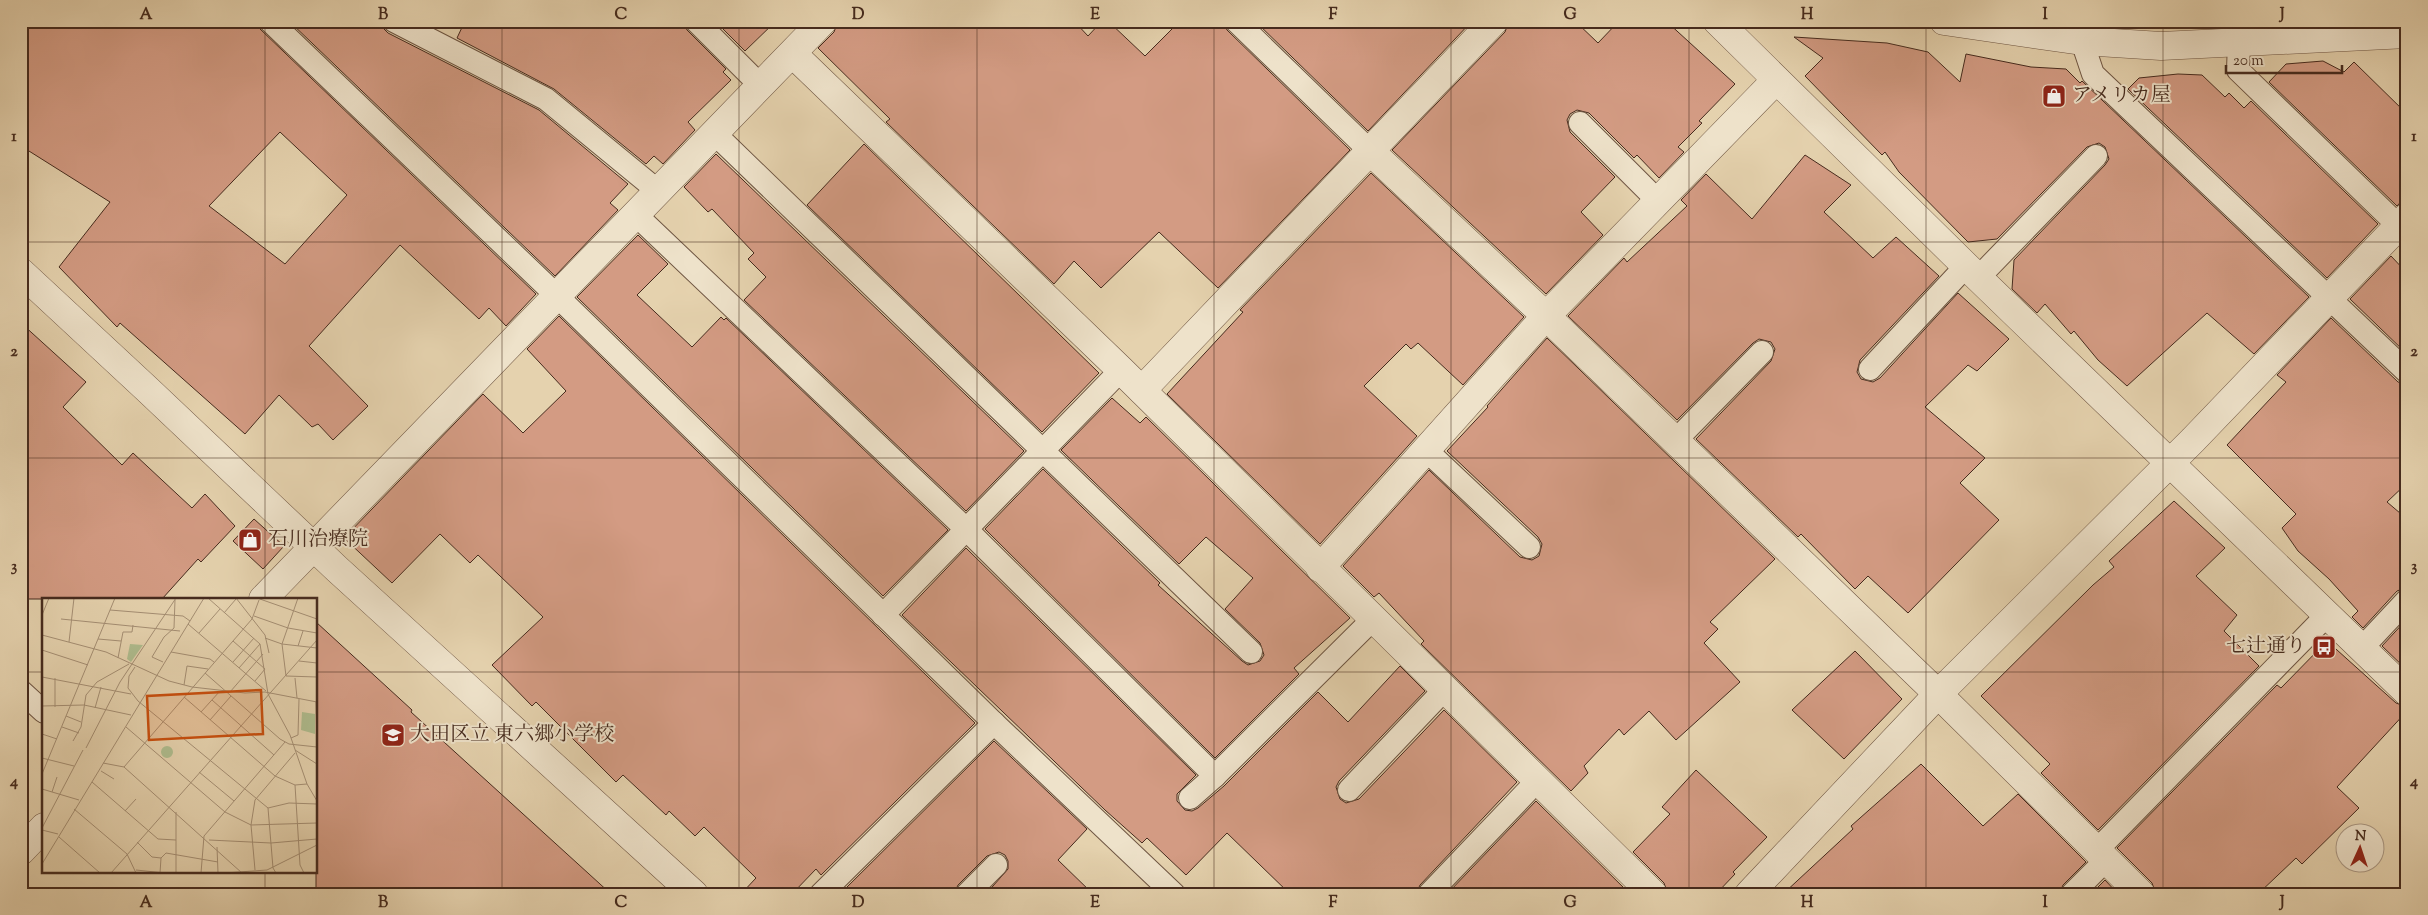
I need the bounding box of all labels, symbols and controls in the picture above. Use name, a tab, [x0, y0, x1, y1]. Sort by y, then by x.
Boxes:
text: A	[140, 4, 153, 27]
text: B	[378, 4, 388, 27]
text: C	[615, 4, 628, 27]
text: D	[852, 4, 865, 27]
text: E	[1090, 4, 1100, 27]
text: F	[1329, 4, 1338, 27]
text: G	[1563, 4, 1577, 27]
text: H	[1801, 4, 1814, 27]
text: I	[2042, 4, 2048, 27]
text: J	[2278, 4, 2285, 27]
scale bar	[2226, 42, 2342, 74]
text: 20 m	[2233, 51, 2264, 72]
place label: アメリカ屋	[2072, 82, 2171, 111]
shop icon: アメリカ屋	[2041, 83, 2067, 109]
text: 1	[11, 126, 17, 149]
text: 1	[2411, 126, 2417, 149]
text: 2	[10, 341, 18, 364]
text: 2	[2410, 341, 2418, 364]
place label: 石川治療院	[268, 526, 368, 555]
shop icon: 石川治療院	[237, 527, 263, 553]
text: 3	[11, 556, 18, 579]
text: 3	[2411, 556, 2418, 579]
inset map	[42, 598, 318, 872]
place label: 七辻通り	[2226, 633, 2306, 662]
bus stop icon: 七辻通り	[2311, 634, 2337, 660]
place label: 大田区立 東六郷小学校	[410, 721, 614, 750]
school or university icon: 大田区立 東六郷小学校	[380, 722, 406, 748]
text: 4	[9, 771, 18, 794]
text: 4	[2409, 771, 2418, 794]
north arrow	[2336, 822, 2386, 872]
text: N	[2354, 827, 2367, 847]
text: A	[140, 892, 153, 915]
text: B	[378, 892, 388, 915]
text: C	[615, 892, 628, 915]
text: D	[852, 892, 865, 915]
text: E	[1090, 892, 1100, 915]
text: F	[1329, 892, 1338, 915]
text: G	[1563, 892, 1577, 915]
text: H	[1801, 892, 1814, 915]
text: I	[2042, 892, 2048, 915]
text: J	[2278, 892, 2285, 915]

